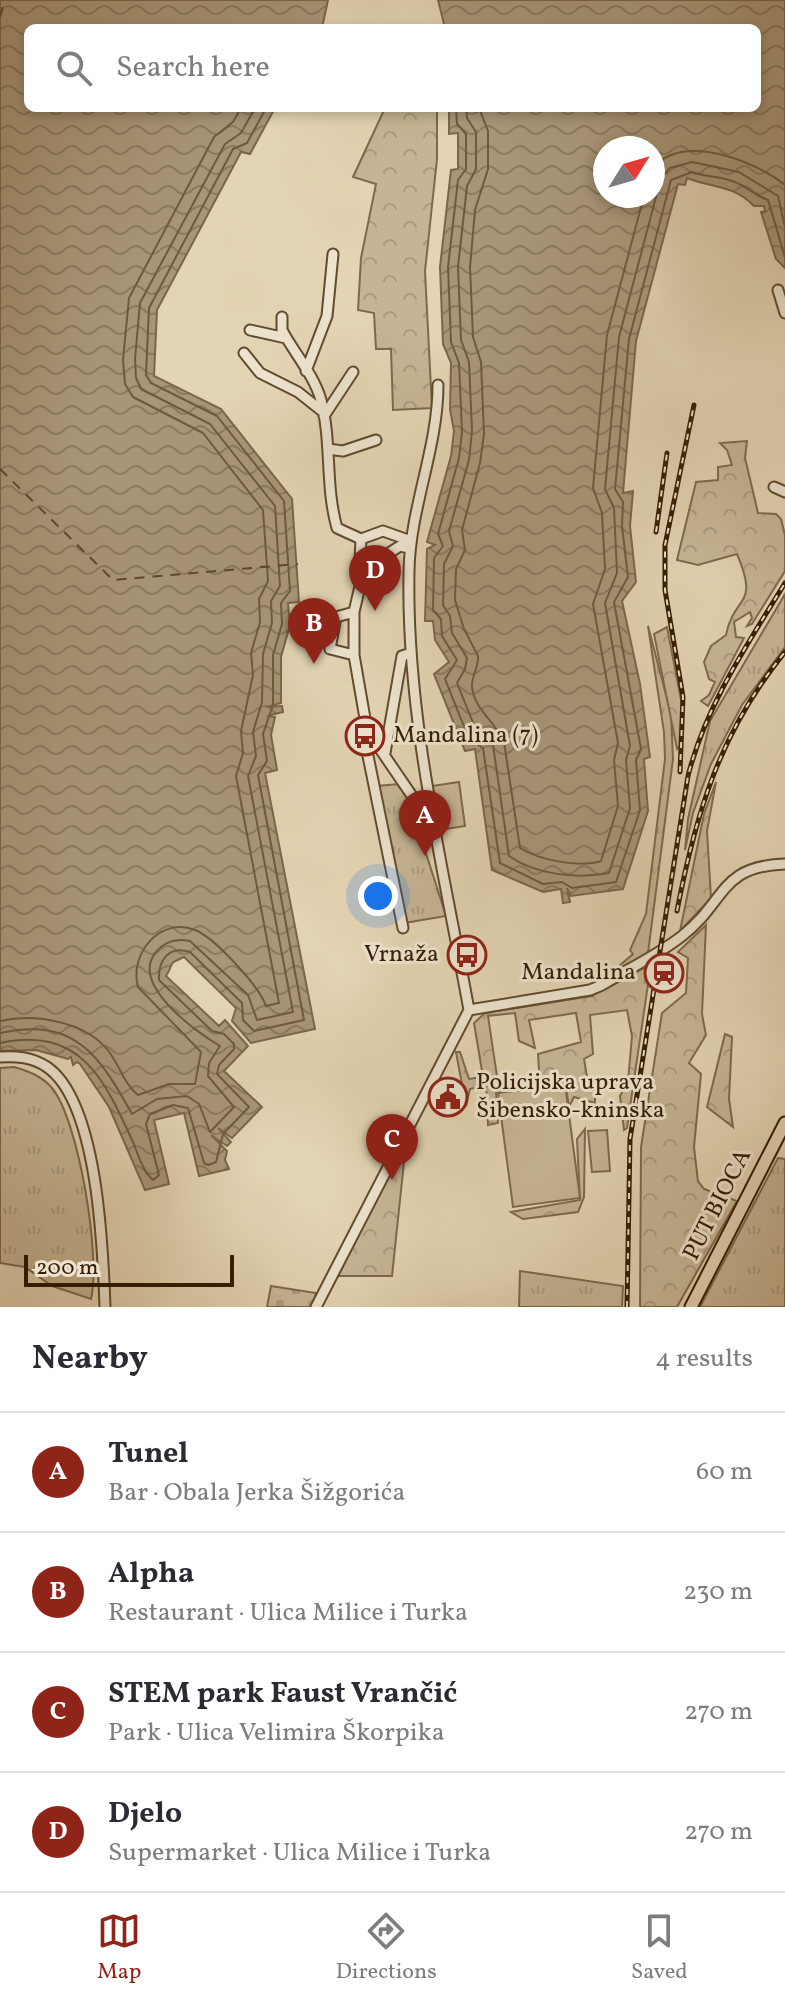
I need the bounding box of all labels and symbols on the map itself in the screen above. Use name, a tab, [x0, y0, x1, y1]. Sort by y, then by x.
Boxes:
north arrow	[593, 136, 665, 208]
pin: D	[349, 545, 401, 611]
pin: B	[288, 598, 340, 664]
bus stop icon: Mandalina (7)	[344, 715, 386, 757]
place label: Mandalina (7)	[393, 719, 538, 753]
pin: A	[399, 790, 451, 856]
your location	[358, 876, 398, 916]
bus stop icon: Vrnaža	[446, 934, 488, 976]
place label: Vrnaža	[364, 938, 439, 972]
station icon: Mandalina	[643, 952, 685, 994]
place label: Mandalina	[521, 956, 636, 990]
place label: Policijska uprava Šibensko-kninska	[476, 1066, 665, 1128]
public building icon: Policijska uprava Šibensko-kninska	[427, 1076, 469, 1118]
pin: C	[366, 1114, 418, 1180]
street label: PUT BIOCA	[675, 1143, 761, 1267]
scale bar	[24, 1251, 234, 1287]

